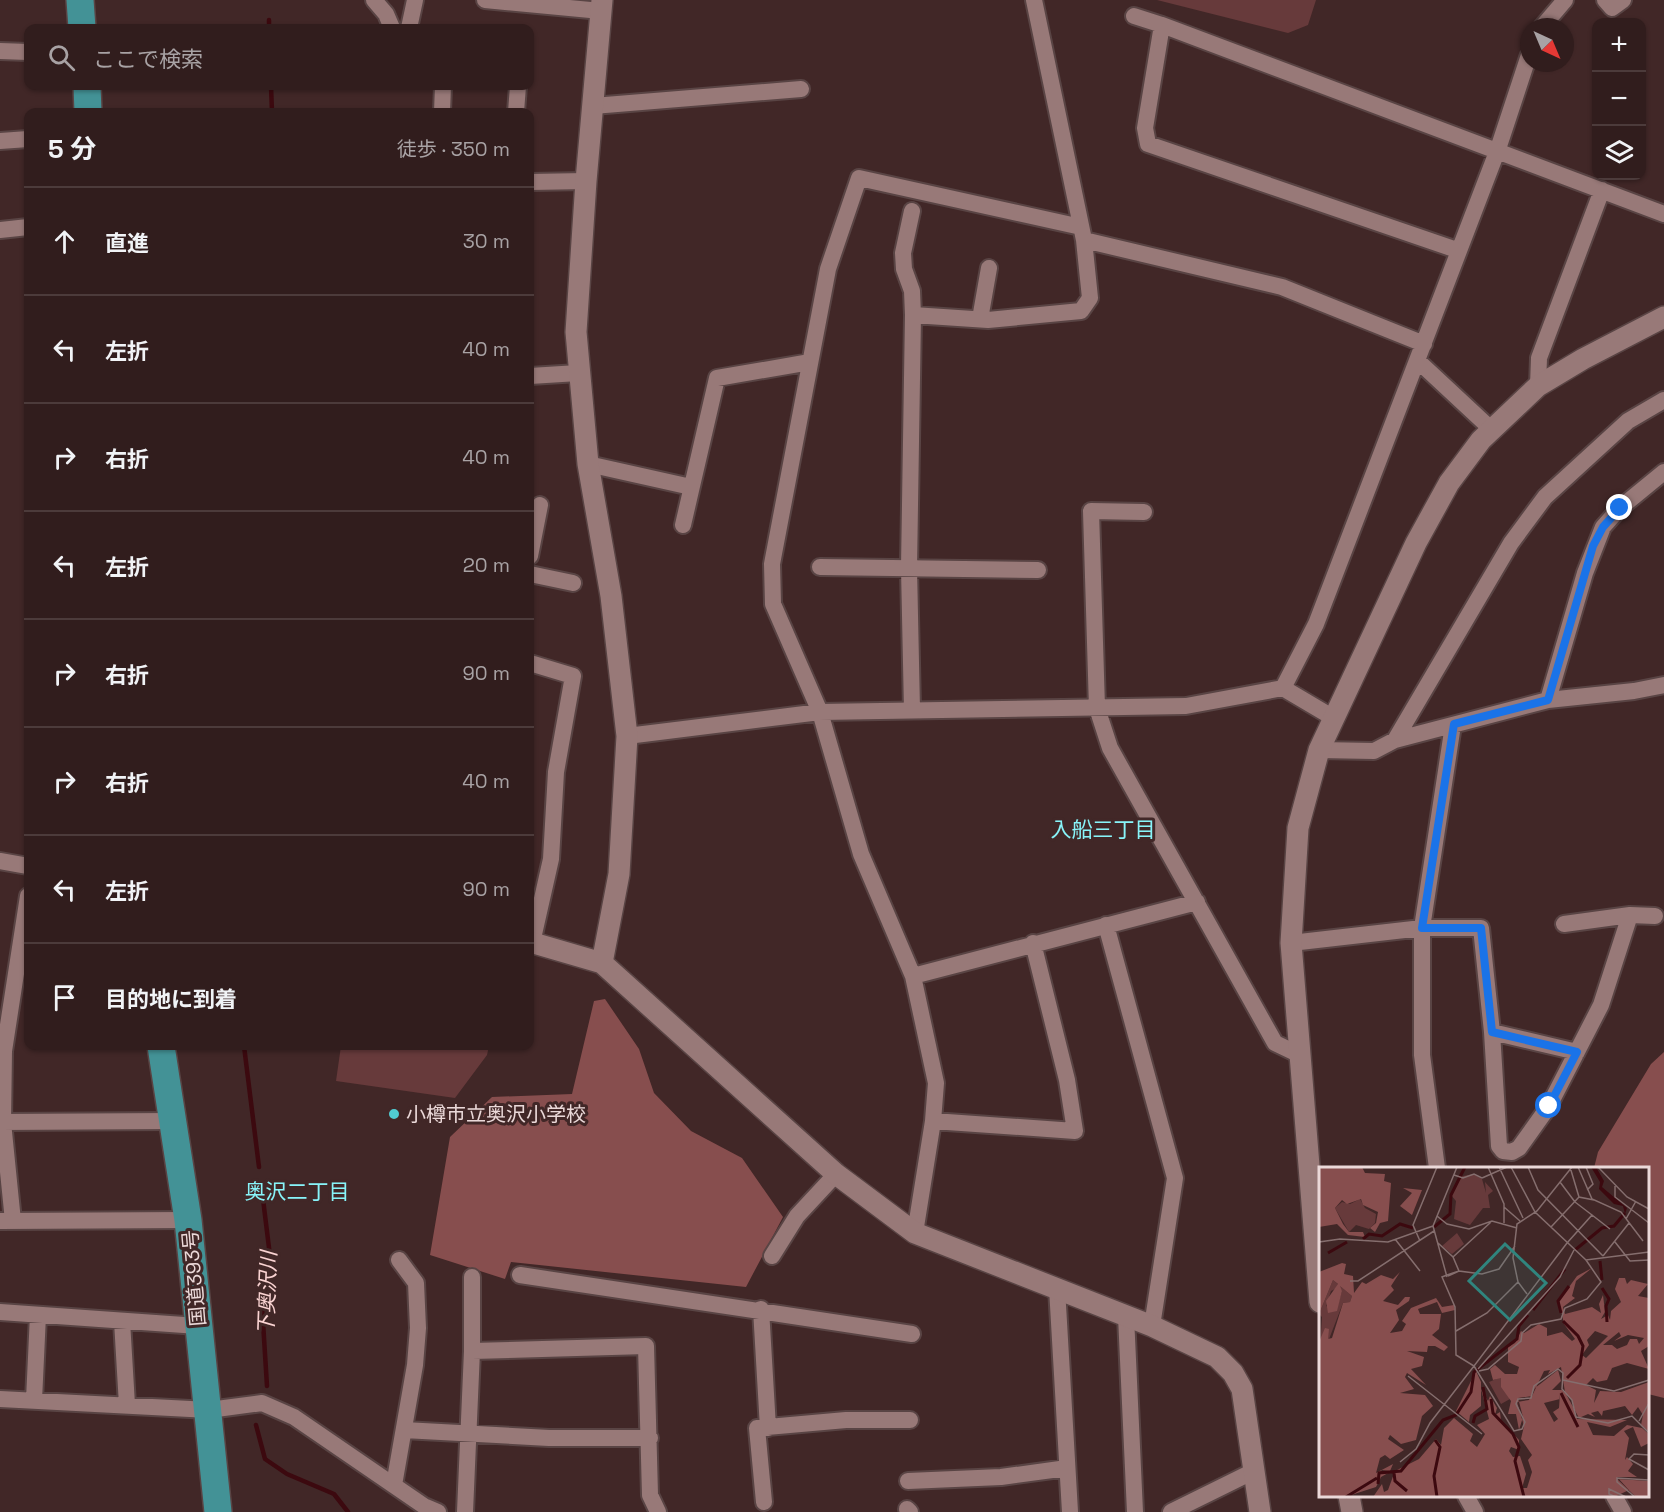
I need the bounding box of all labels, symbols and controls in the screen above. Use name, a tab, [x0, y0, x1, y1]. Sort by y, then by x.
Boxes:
north arrow	[1520, 18, 1574, 72]
map controls	[1592, 18, 1646, 180]
button: +	[1592, 18, 1646, 72]
search box	[24, 24, 534, 90]
icon: search	[45, 41, 78, 74]
text: ここで検索	[93, 45, 203, 73]
button: −	[1592, 72, 1646, 126]
button: layers	[1592, 126, 1646, 180]
text: 5 分	[48, 132, 96, 166]
text: 徒歩 · 350 m	[397, 136, 510, 162]
icon: ahead	[48, 225, 81, 258]
text: 30 m	[463, 228, 510, 254]
text: 直進	[105, 229, 149, 257]
icon: left	[48, 333, 81, 366]
text: 40 m	[462, 336, 510, 362]
text: 左折	[105, 337, 149, 365]
icon: right	[48, 441, 81, 474]
text: 40 m	[462, 444, 510, 470]
text: 右折	[105, 445, 149, 473]
route end	[1606, 494, 1632, 520]
icon: left	[48, 549, 81, 582]
text: 20 m	[463, 552, 510, 578]
text: 左折	[105, 553, 149, 581]
icon: right	[48, 657, 81, 690]
text: 90 m	[463, 660, 510, 686]
text: 右折	[105, 661, 149, 689]
icon: right	[48, 765, 81, 798]
text: 40 m	[462, 768, 510, 794]
text: 右折	[105, 769, 149, 797]
district label: 入船三丁目	[1051, 816, 1156, 843]
icon: left	[48, 873, 81, 906]
text: 90 m	[463, 876, 510, 902]
text: 左折	[105, 877, 149, 905]
icon: arrive	[48, 981, 81, 1014]
text: 目的地に到着	[105, 985, 237, 1013]
route start	[1535, 1092, 1561, 1118]
place label: 小樽市立奥沢小学校	[406, 1101, 586, 1127]
marker: 小樽市立奥沢小学校	[387, 1107, 401, 1121]
inset map	[1319, 1167, 1649, 1497]
district label: 奥沢二丁目	[245, 1178, 350, 1205]
street label: 国道393号	[177, 1229, 211, 1327]
water label: 下奥沢川	[252, 1249, 282, 1335]

